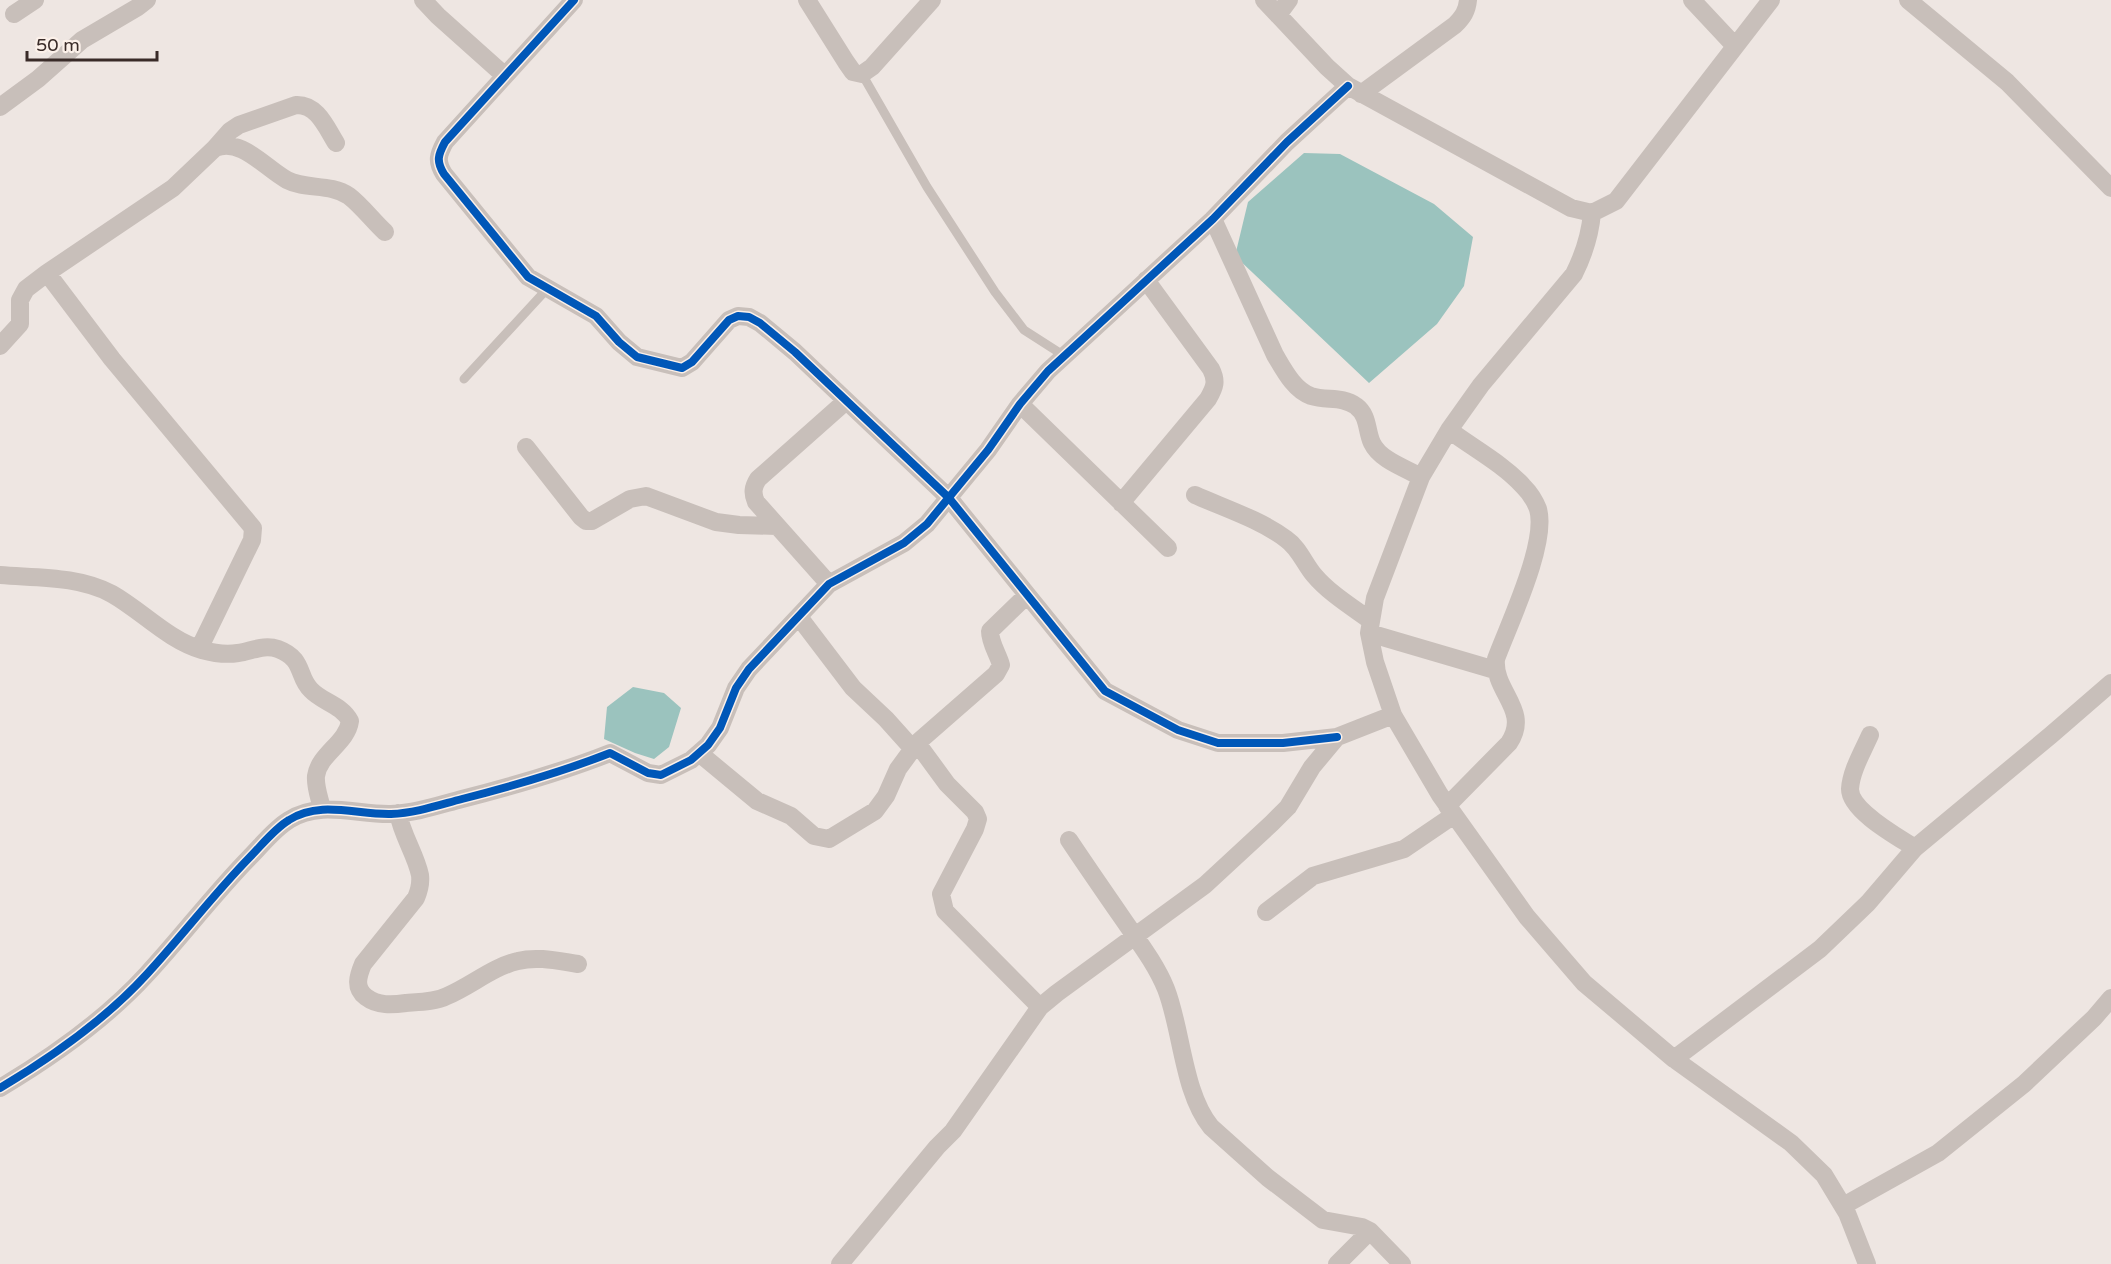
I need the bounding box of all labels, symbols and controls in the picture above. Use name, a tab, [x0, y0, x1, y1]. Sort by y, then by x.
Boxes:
scale bar	[27, 24, 158, 62]
text: 50 m	[36, 34, 80, 56]

